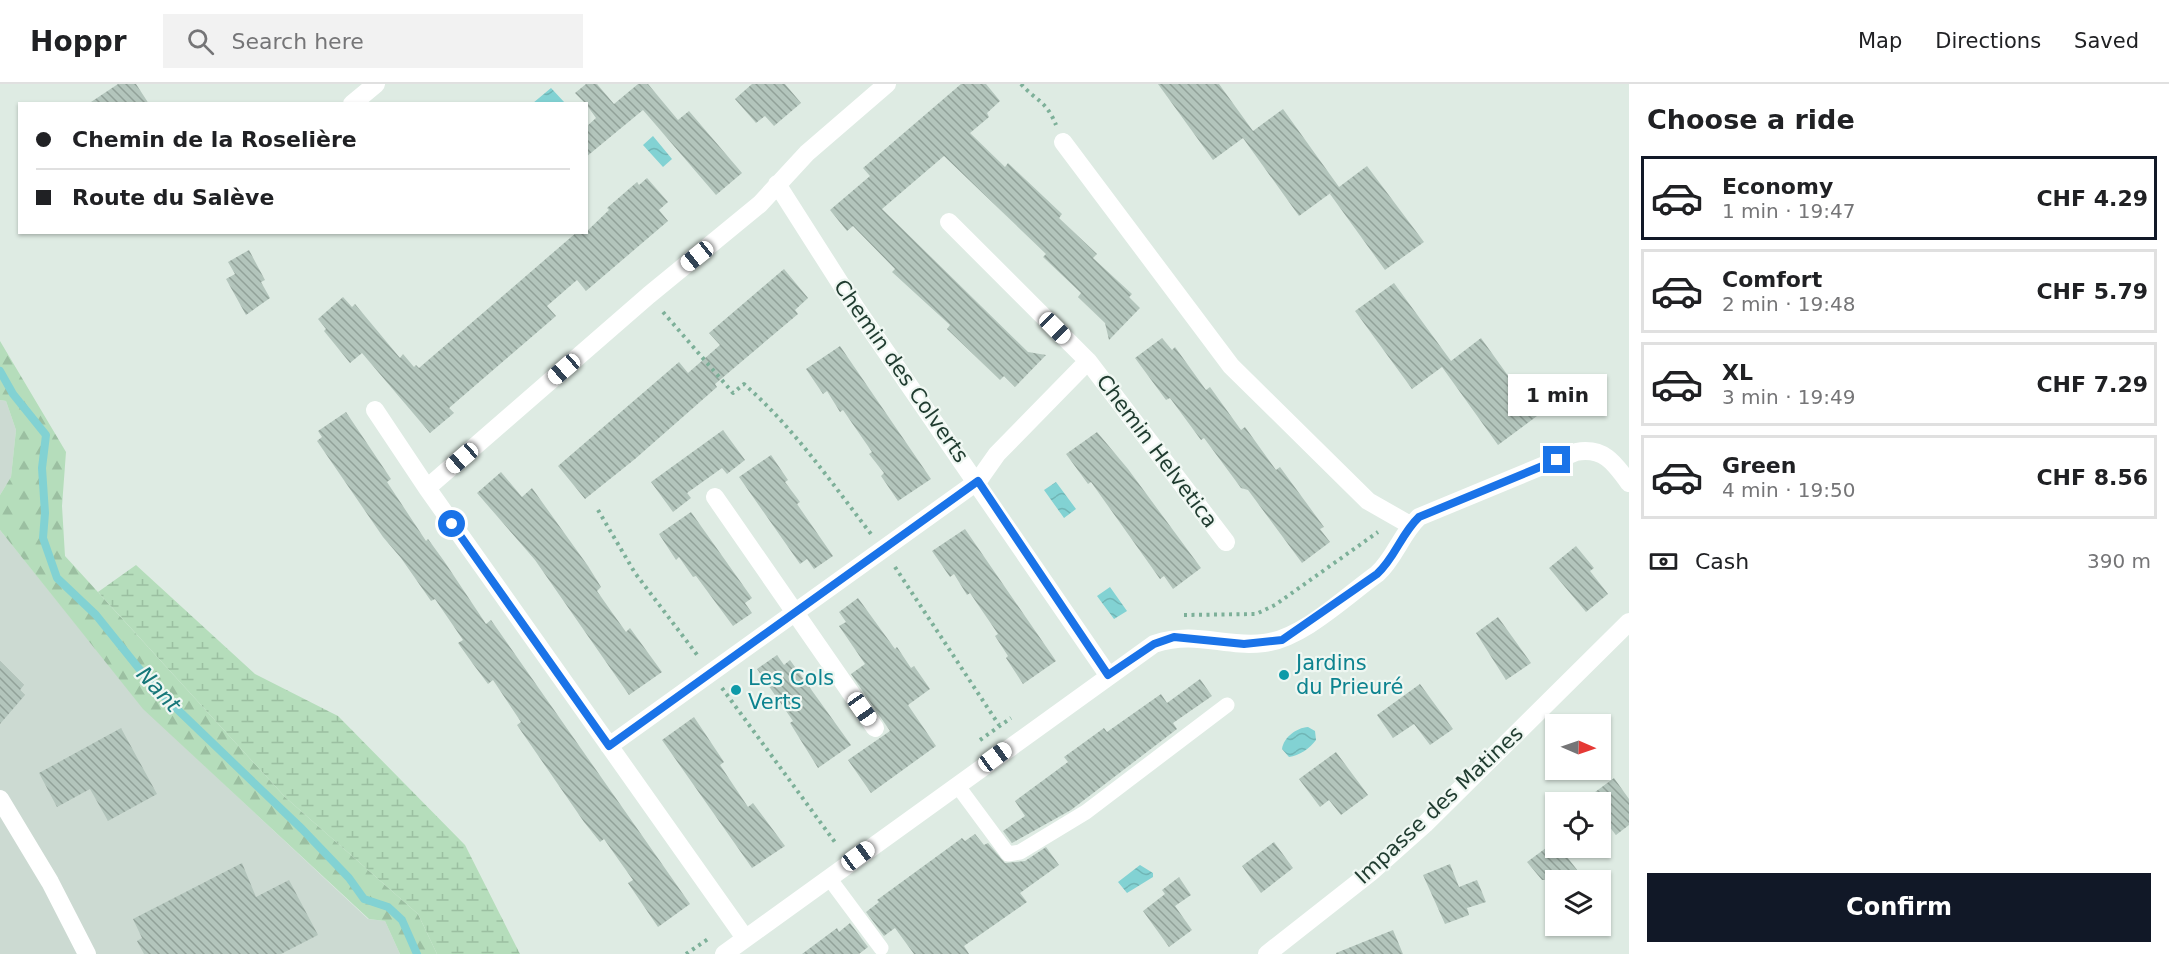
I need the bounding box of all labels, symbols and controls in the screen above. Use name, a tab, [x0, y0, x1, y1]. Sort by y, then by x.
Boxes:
search box	[163, 14, 583, 68]
text: Hoppr	[30, 25, 127, 58]
icon: search	[184, 25, 217, 58]
text: Search here	[232, 29, 364, 54]
text: Map	[1858, 29, 1902, 53]
text: Directions	[1935, 29, 2041, 53]
text: Saved	[2074, 29, 2139, 53]
text: Choose a ride	[1647, 104, 1855, 135]
text: Chemin de la Roselière	[72, 127, 357, 152]
icon: car	[1650, 171, 1704, 225]
text: Economy	[1722, 174, 1833, 199]
text: Route du Salève	[72, 185, 274, 210]
text: CHF 4.29	[2036, 186, 2148, 211]
text: 1 min · 19:47	[1722, 199, 1856, 223]
car	[677, 238, 717, 274]
icon: car	[1650, 264, 1704, 318]
text: Comfort	[1722, 267, 1822, 292]
street label: Chemin des Colverts	[829, 275, 973, 467]
text: CHF 5.79	[2036, 279, 2148, 304]
text: 2 min · 19:48	[1722, 292, 1856, 316]
car	[1036, 309, 1074, 347]
car	[545, 350, 583, 388]
icon: car	[1650, 357, 1704, 411]
text: XL	[1722, 360, 1753, 385]
street label: Chemin Helvetica	[1092, 370, 1222, 532]
text: CHF 7.29	[2036, 372, 2148, 397]
callout: 1 min	[1508, 373, 1606, 415]
text: 1 min	[1526, 383, 1589, 407]
text: 3 min · 19:49	[1722, 385, 1856, 409]
car	[443, 439, 481, 477]
route end	[1543, 446, 1570, 473]
icon: car	[1650, 450, 1704, 504]
text: Green	[1722, 453, 1796, 478]
text: CHF 8.56	[2036, 465, 2148, 490]
text: 4 min · 19:50	[1722, 478, 1856, 502]
route start	[438, 510, 465, 537]
icon: cash	[1647, 545, 1680, 578]
text: Cash	[1695, 549, 1749, 574]
text: 390 m	[2087, 549, 2151, 573]
place label: Jardins du Prieuré	[1294, 651, 1403, 699]
water label: Nant	[132, 662, 187, 718]
place label: Les Cols Verts	[748, 666, 834, 714]
marker: Jardins du Prieuré	[1277, 668, 1291, 682]
marker: Les Cols Verts	[729, 683, 743, 697]
car	[844, 689, 880, 729]
north arrow	[1545, 714, 1611, 780]
map controls	[1545, 714, 1611, 936]
street label: Impasse des Matines	[1350, 721, 1528, 889]
car	[975, 739, 1015, 775]
button: locate	[1545, 792, 1611, 858]
car	[838, 838, 878, 874]
button: layers	[1545, 870, 1611, 936]
button: Confirm	[1647, 873, 2151, 942]

